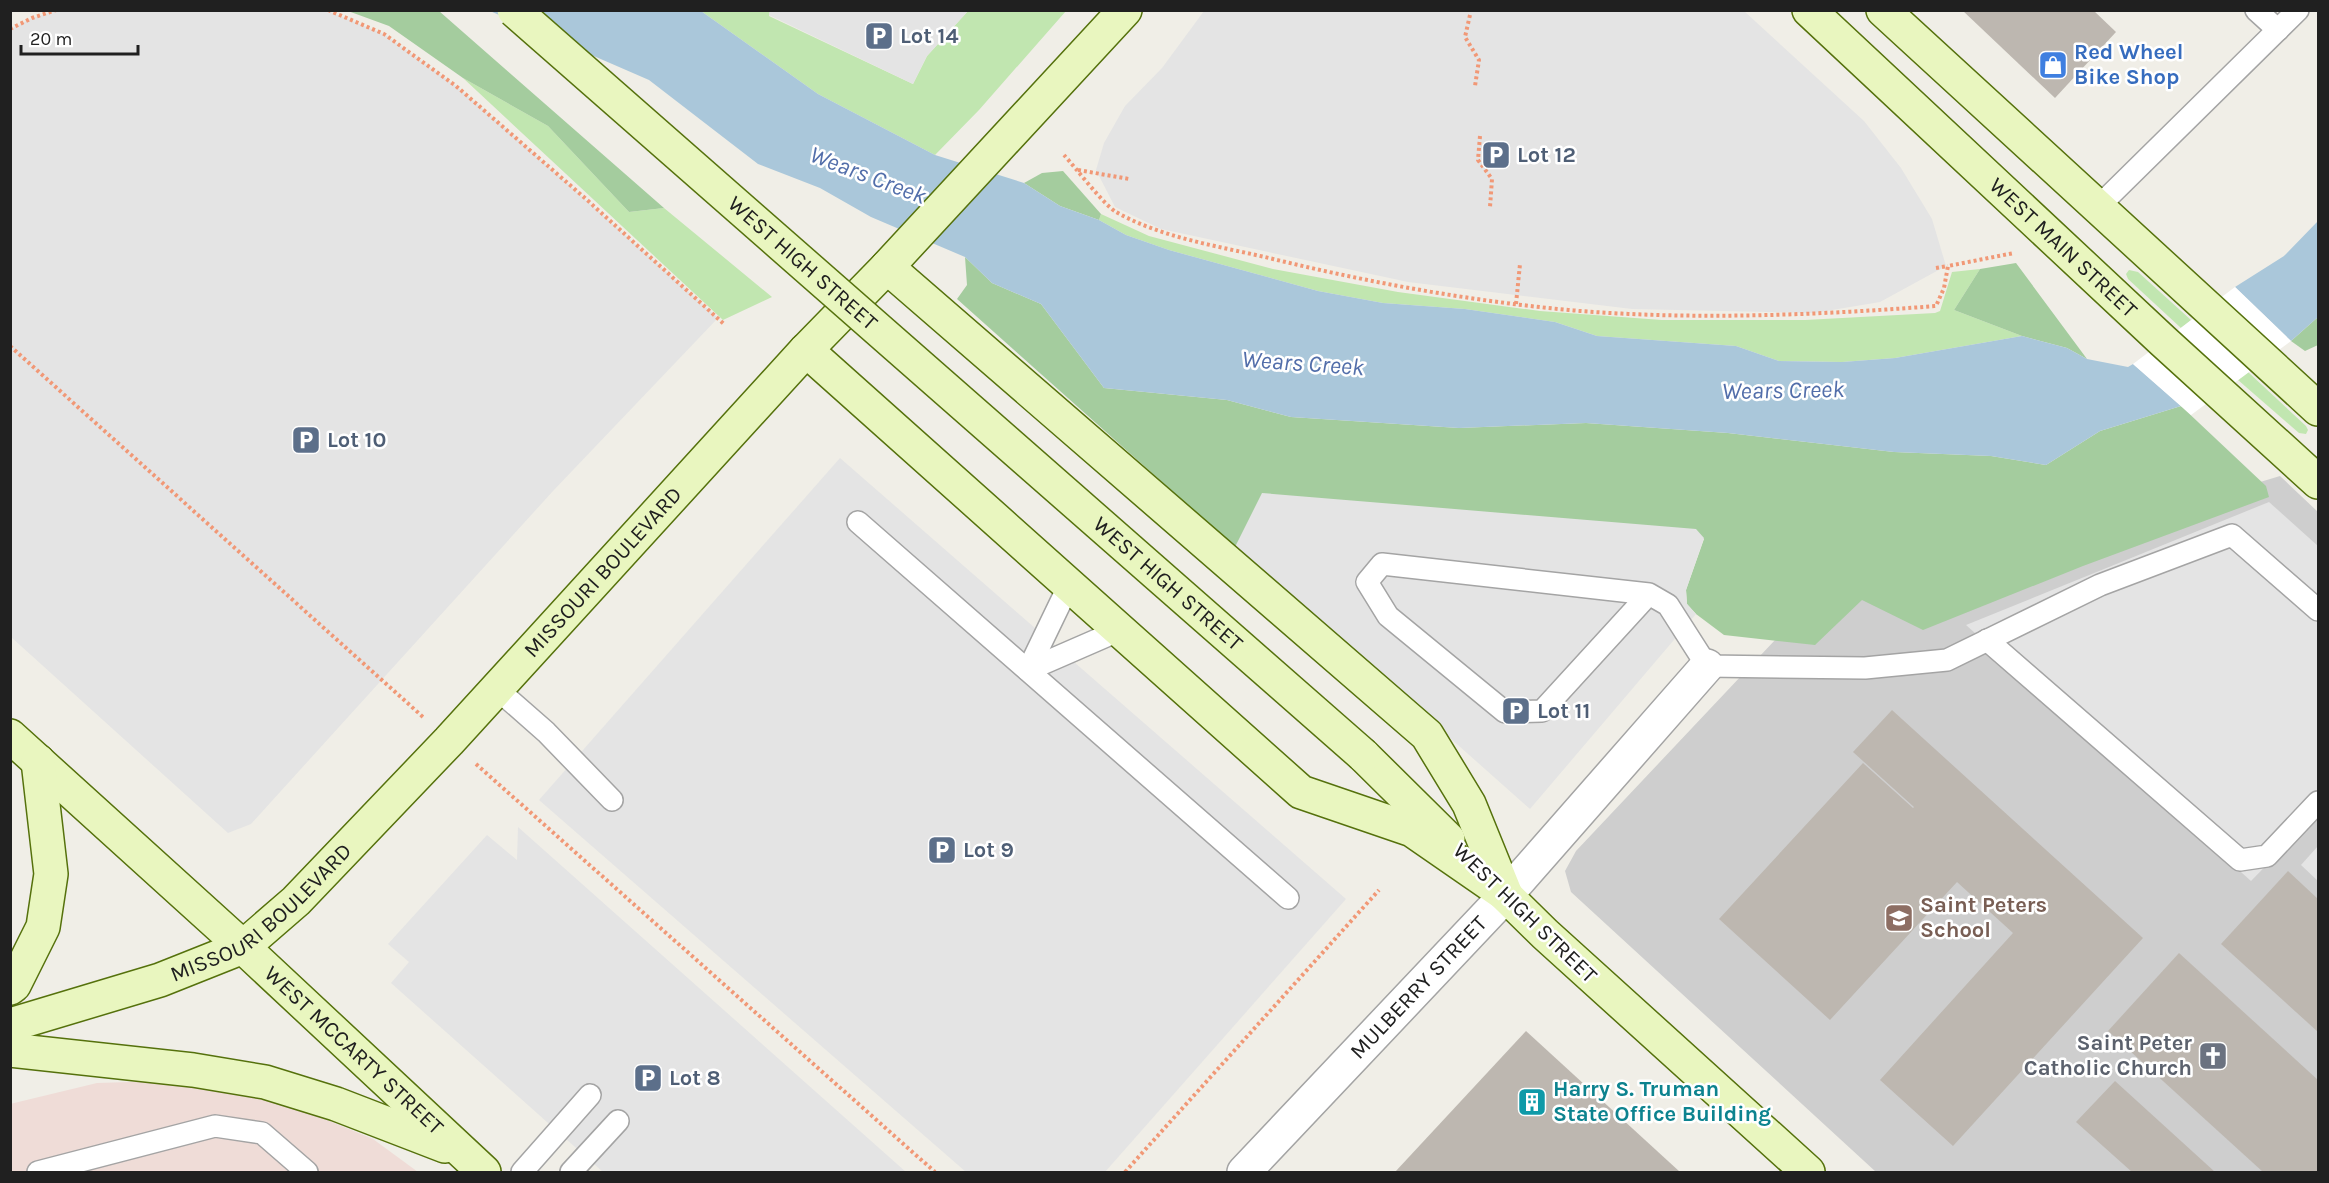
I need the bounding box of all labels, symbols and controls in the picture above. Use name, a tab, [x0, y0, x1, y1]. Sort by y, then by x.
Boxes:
scale bar	[21, 18, 138, 56]
parking icon: Lot 14	[863, 20, 895, 52]
place label: Lot 14	[900, 23, 959, 49]
text: 20 m	[30, 28, 72, 50]
place label: Red Wheel Bike Shop	[2074, 39, 2183, 90]
shop icon: Red Wheel Bike Shop	[2037, 49, 2069, 81]
parking icon: Lot 12	[1480, 139, 1512, 171]
water label: Wears Creek	[806, 140, 931, 210]
place label: Lot 12	[1517, 142, 1576, 168]
street label: WEST MAIN STREET	[1984, 172, 2143, 323]
street label: WEST HIGH STREET	[723, 191, 883, 336]
water label: Wears Creek	[1241, 345, 1366, 381]
water label: Wears Creek	[1722, 375, 1845, 405]
parking icon: Lot 10	[290, 424, 322, 456]
place label: Lot 10	[327, 427, 386, 453]
street label: MISSOURI BOULEVARD	[519, 481, 688, 663]
street label: WEST HIGH STREET	[1088, 511, 1248, 656]
parking icon: Lot 11	[1500, 695, 1532, 727]
place label: Lot 11	[1537, 698, 1590, 724]
parking icon: Lot 9	[926, 834, 958, 866]
place label: Lot 9	[963, 837, 1014, 863]
street label: MISSOURI BOULEVARD	[167, 838, 357, 988]
street label: WEST HIGH STREET	[1448, 838, 1602, 988]
place label: Saint Peters School	[1920, 892, 2047, 943]
school or university icon: Saint Peters School	[1883, 902, 1915, 934]
street label: MULBERRY STREET	[1345, 911, 1492, 1064]
street label: WEST MCCARTY STREET	[259, 961, 449, 1140]
place label: Saint Peter Catholic Church	[2024, 1030, 2192, 1081]
church icon: Saint Peter Catholic Church	[2197, 1040, 2229, 1072]
parking icon: Lot 8	[632, 1062, 664, 1094]
place label: Lot 8	[669, 1065, 721, 1091]
place label: Harry S. Truman State Office Building	[1553, 1076, 1771, 1127]
building icon: Harry S. Truman State Office Building	[1516, 1086, 1548, 1118]

